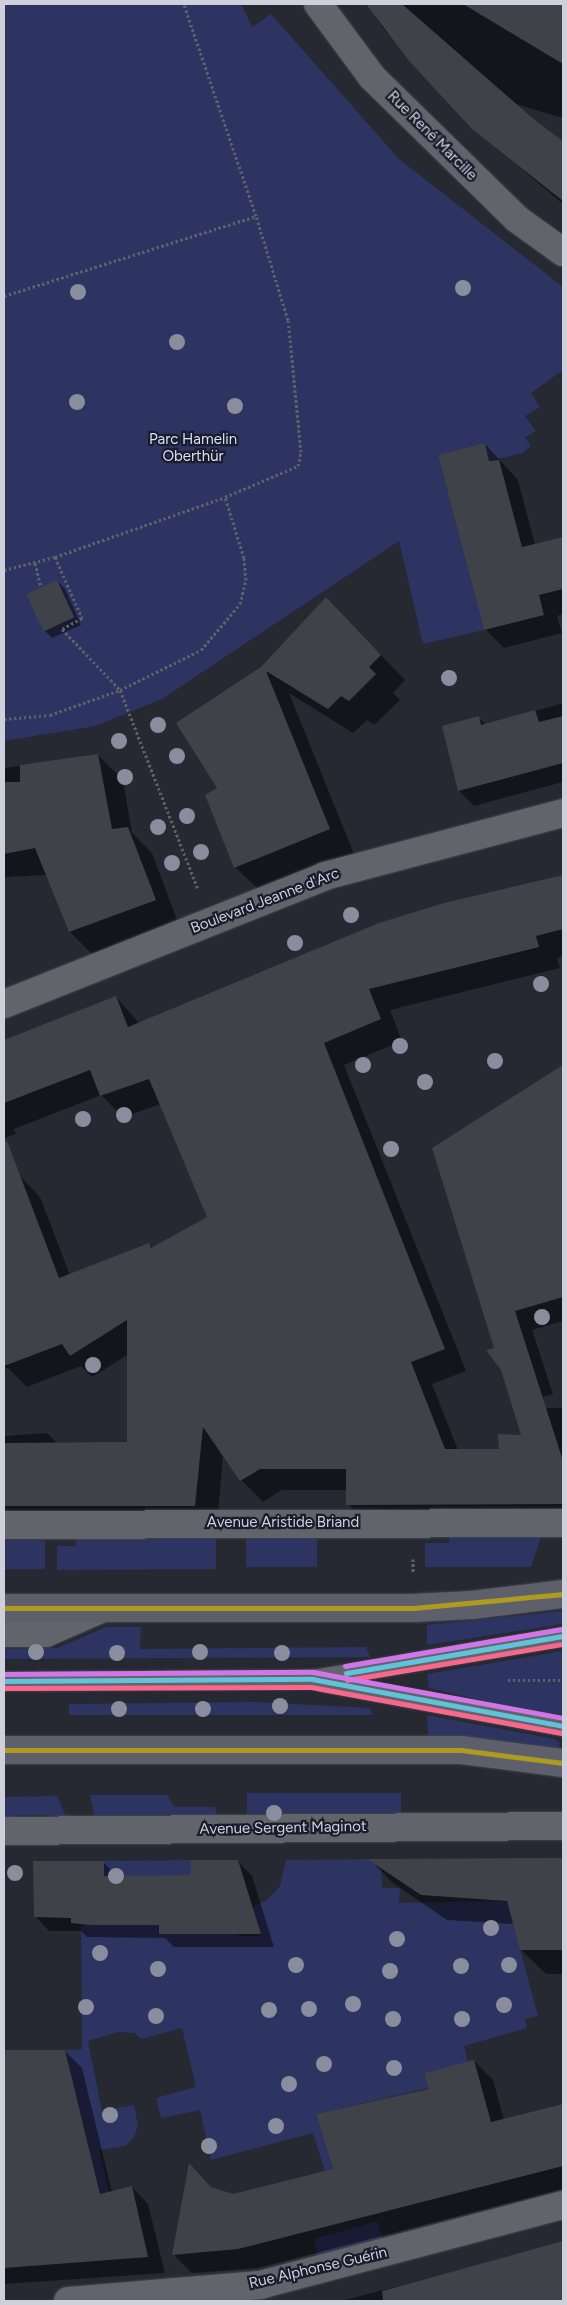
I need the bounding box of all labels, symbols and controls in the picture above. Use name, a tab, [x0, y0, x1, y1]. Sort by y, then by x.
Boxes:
street label: Rue René Marcille	[383, 87, 481, 185]
park label: Parc Hamelin Oberthür	[149, 430, 237, 465]
street label: Boulevard Jeanne d'Arc	[188, 864, 342, 938]
street label: Avenue Aristide Briand	[207, 1514, 359, 1532]
street label: Avenue Sergent Maginot	[199, 1818, 367, 1838]
street label: Rue Alphonse Guérin	[247, 2243, 389, 2293]

